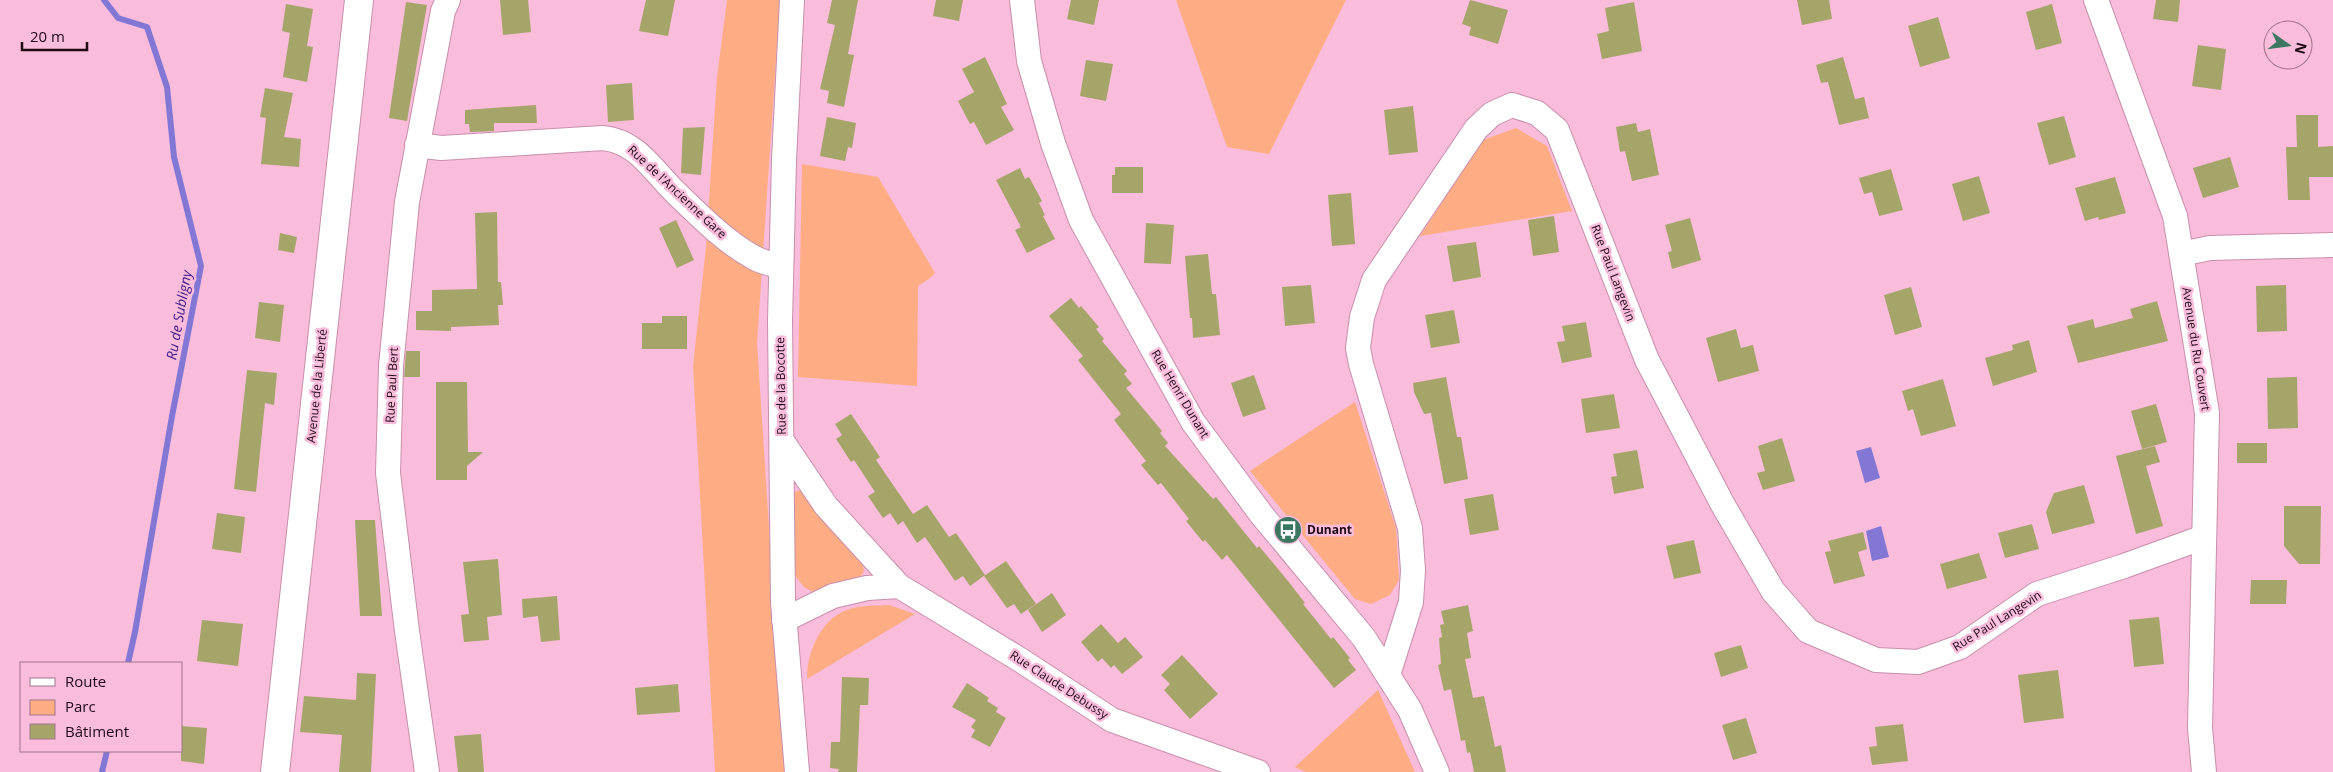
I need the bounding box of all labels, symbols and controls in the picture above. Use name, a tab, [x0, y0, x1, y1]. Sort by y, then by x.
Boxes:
scale bar	[22, 20, 88, 52]
north arrow	[2263, 20, 2313, 70]
text: 20 m	[30, 26, 65, 46]
text: N	[2291, 40, 2312, 56]
street label: Rue de l'Ancienne Gare	[624, 141, 731, 242]
street label: Rue Paul Langevin	[1587, 222, 1640, 323]
water label: Ru de Subligny	[161, 267, 196, 361]
street label: Avenue du Ru Couvert	[2178, 286, 2215, 412]
street label: Avenue de la Liberté	[302, 328, 331, 444]
street label: Rue de la Bocotte	[771, 337, 790, 435]
street label: Rue Henri Dunant	[1147, 346, 1214, 441]
street label: Rue Paul Bert	[381, 347, 402, 423]
bus stop icon: Dunant	[1273, 515, 1303, 545]
place label: Dunant	[1307, 521, 1352, 538]
street label: Rue Paul Langevin	[1949, 586, 2044, 655]
street label: Rue Claude Debussy	[1007, 646, 1113, 723]
legend	[20, 662, 182, 752]
text: Route	[65, 671, 106, 691]
text: Parc	[65, 696, 96, 716]
text: Bâtiment	[65, 721, 129, 741]

